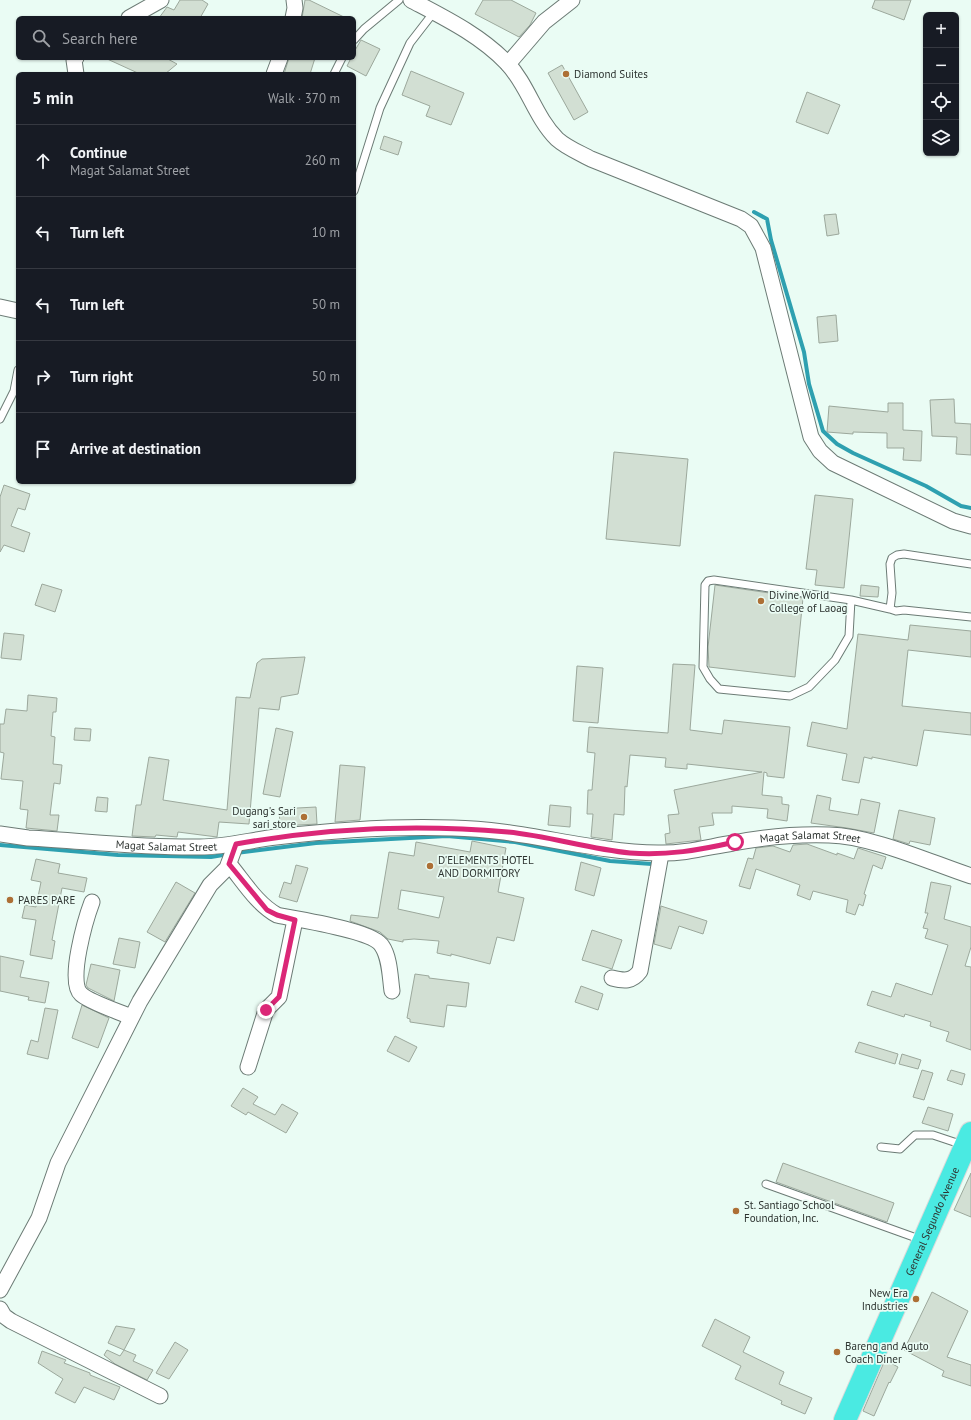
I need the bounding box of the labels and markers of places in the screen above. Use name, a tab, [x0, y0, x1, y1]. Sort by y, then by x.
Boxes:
place label: Diamond Suites	[574, 67, 648, 81]
marker: Diamond Suites	[561, 69, 571, 79]
place label: Divine World College of Laoag	[769, 588, 848, 615]
marker: Divine World College of Laoag	[756, 596, 766, 606]
place label: Dugang's Sari sari store	[232, 804, 296, 831]
marker: Dugang's Sari sari store	[299, 812, 309, 822]
place label: D'ELEMENTS HOTEL AND DORMITORY	[438, 853, 534, 880]
marker: D'ELEMENTS HOTEL AND DORMITORY	[425, 861, 435, 871]
place label: PARES PARE	[18, 893, 76, 907]
marker: PARES PARE	[5, 895, 15, 905]
place label: St. Santiago School Foundation, Inc.	[744, 1198, 835, 1225]
marker: St. Santiago School Foundation, Inc.	[731, 1206, 741, 1216]
place label: New Era Industries	[862, 1286, 908, 1313]
marker: New Era Industries	[911, 1294, 921, 1304]
place label: Bareng and Aguto Coach Diner	[845, 1339, 929, 1366]
marker: Bareng and Aguto Coach Diner	[832, 1347, 842, 1357]

